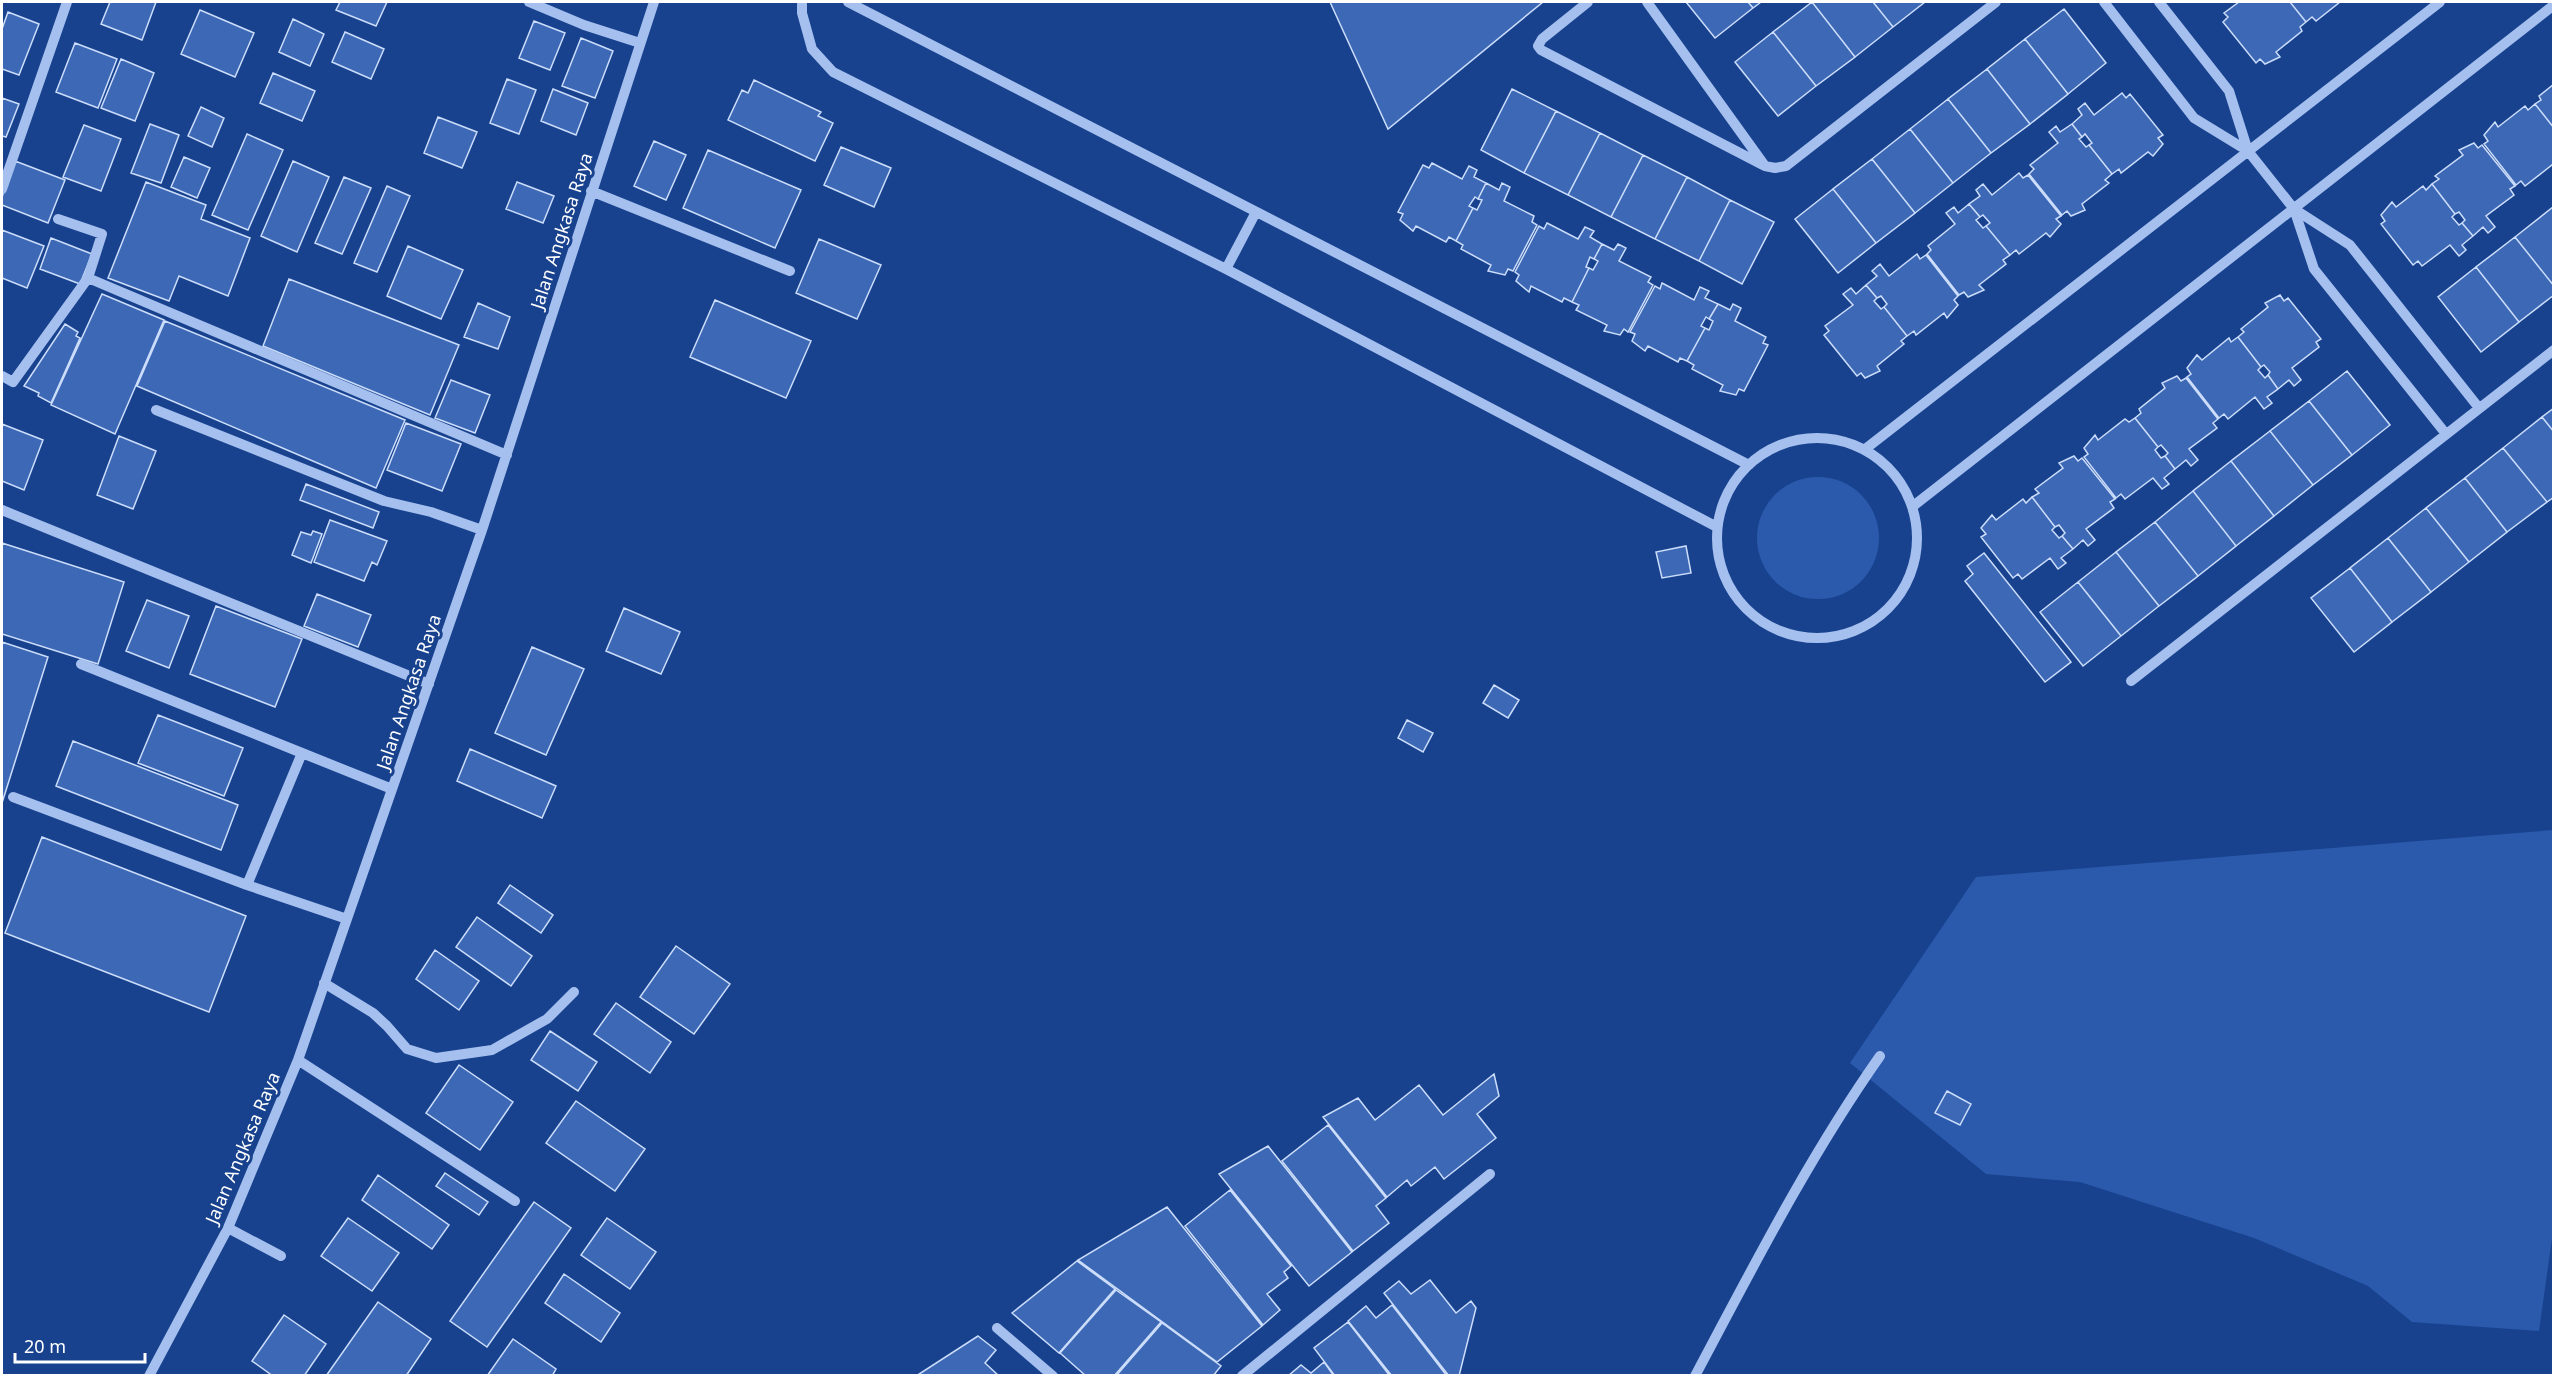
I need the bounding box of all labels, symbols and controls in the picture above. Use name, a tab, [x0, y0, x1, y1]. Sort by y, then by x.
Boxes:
street label: Jalan Angkasa Raya	[524, 150, 598, 314]
street label: Jalan Angkasa Raya	[370, 611, 446, 775]
street label: Jalan Angkasa Raya	[198, 1068, 285, 1229]
scale bar	[15, 1326, 146, 1364]
text: 20 m	[24, 1334, 66, 1358]

